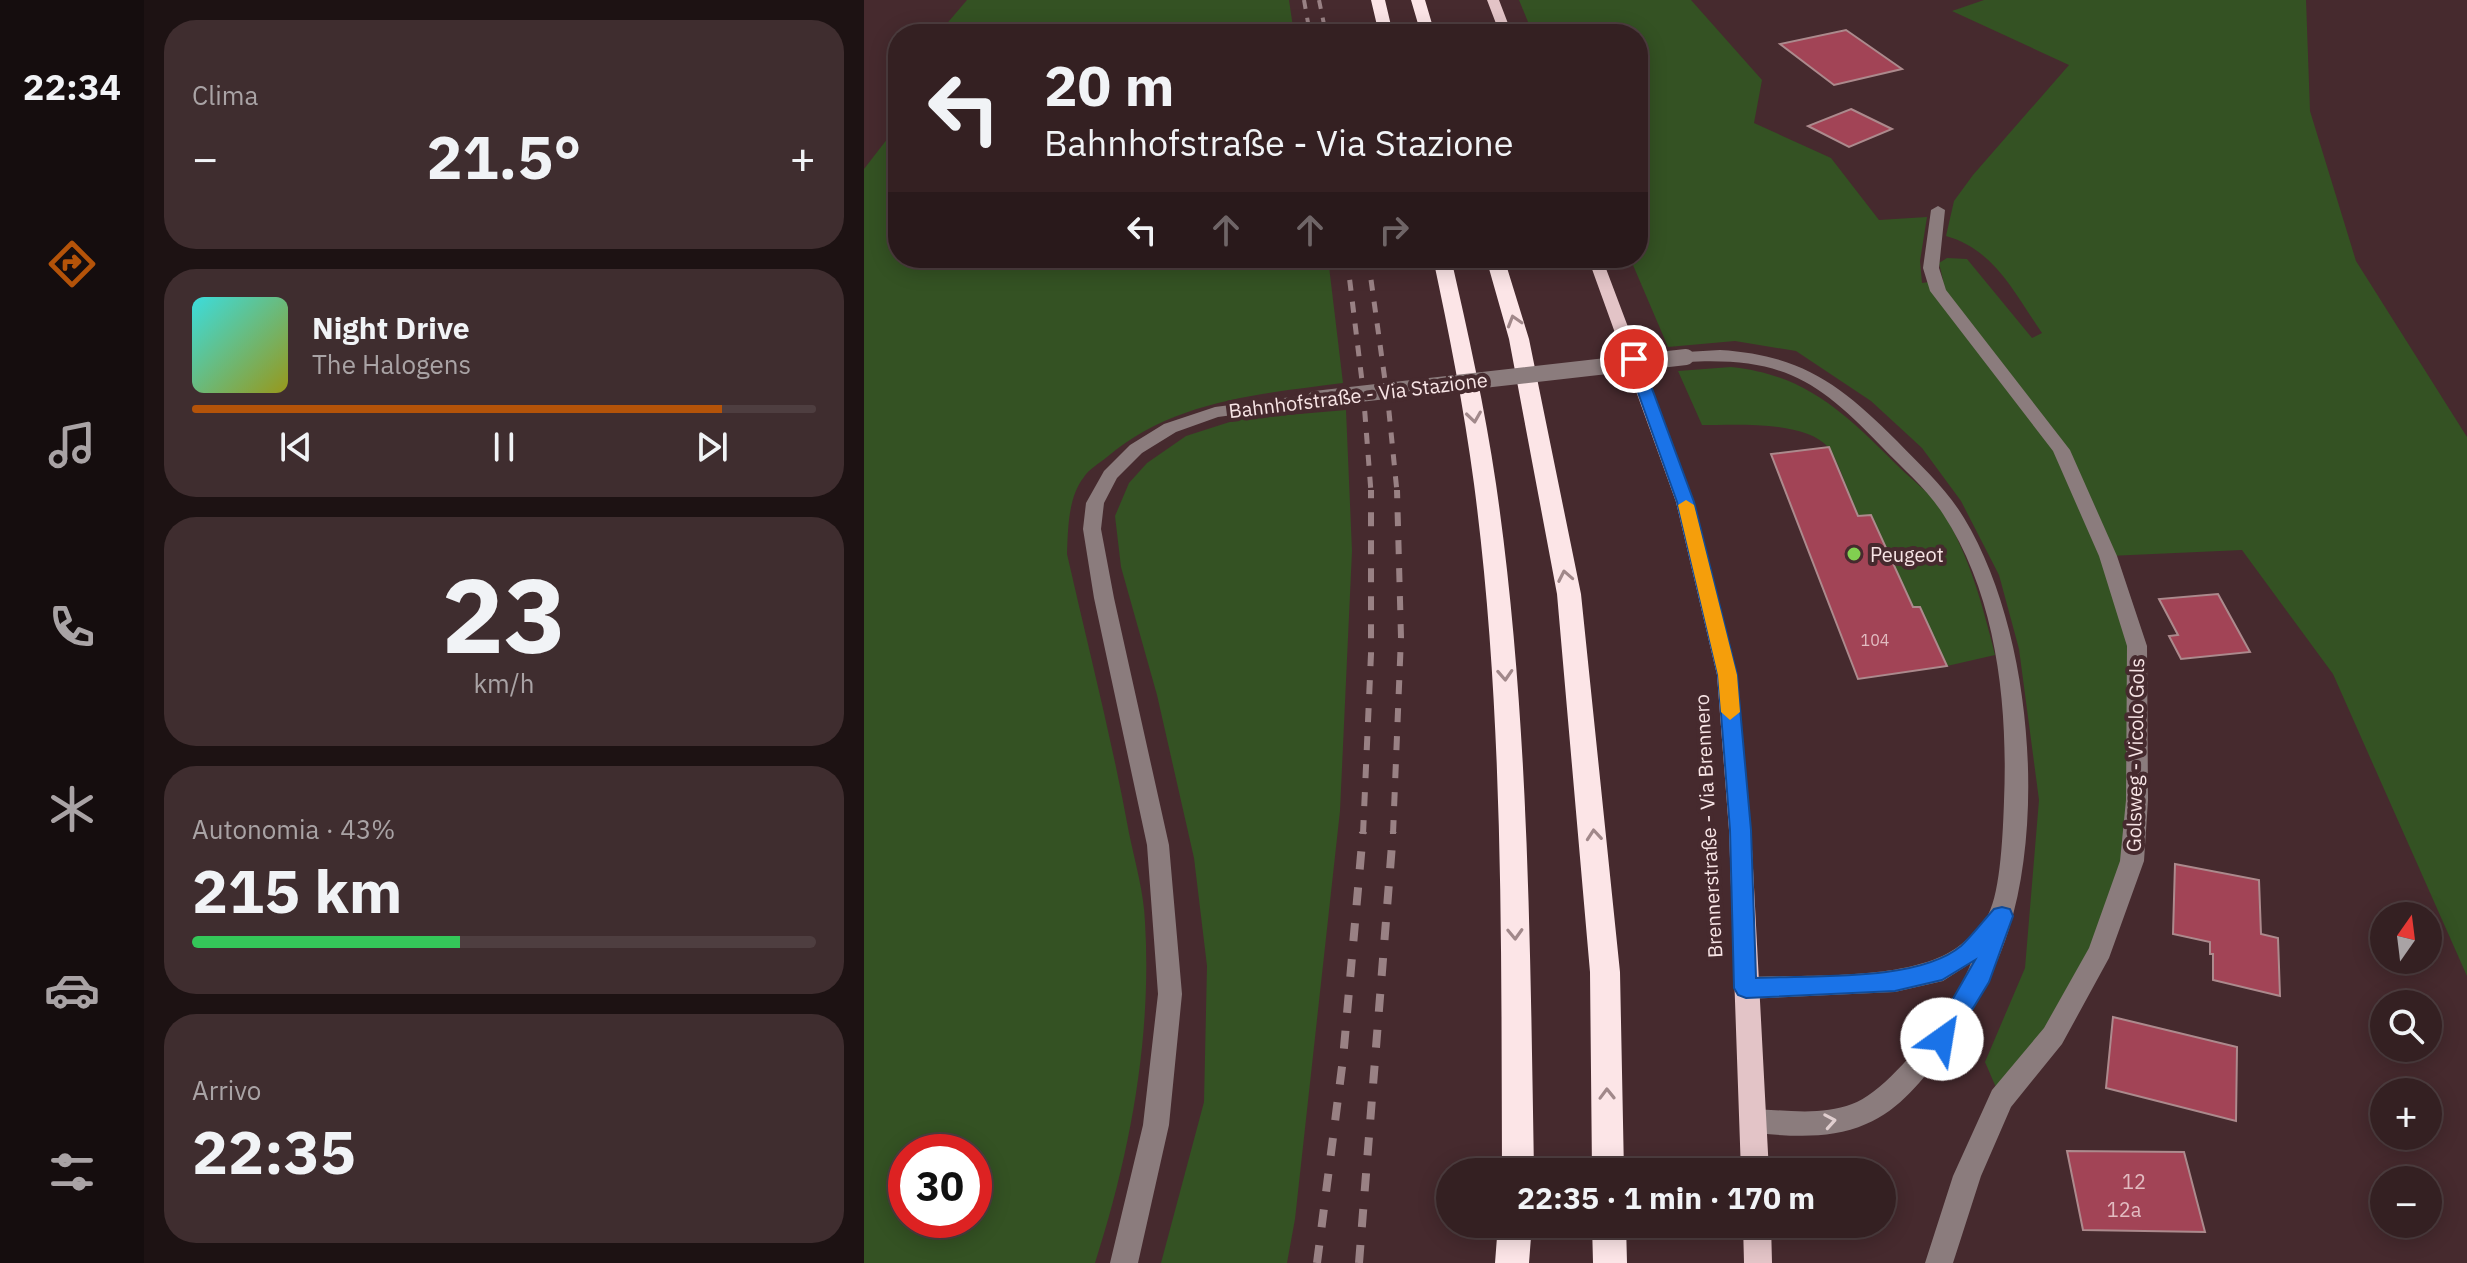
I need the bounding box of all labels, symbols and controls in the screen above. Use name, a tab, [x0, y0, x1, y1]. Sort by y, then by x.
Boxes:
text: 20 m	[1044, 49, 1174, 121]
icon: left	[912, 56, 1016, 160]
text: 22:34	[23, 63, 121, 110]
text: Clima	[192, 78, 258, 112]
text: 21.5°	[427, 117, 581, 196]
text: Bahnhofstraße - Via Stazione	[1044, 119, 1514, 166]
text: −	[192, 129, 218, 186]
text: +	[790, 129, 816, 186]
icon: left	[1120, 208, 1164, 252]
icon: ahead	[1204, 208, 1248, 252]
icon: ahead	[1288, 208, 1332, 252]
icon: right	[1372, 208, 1416, 252]
icon: directions	[44, 236, 100, 292]
text: Night Drive	[312, 308, 470, 347]
one-way arrow	[1507, 315, 1523, 329]
pin	[1600, 325, 1668, 393]
icon: arrive	[1612, 337, 1656, 381]
text: The Halogens	[312, 347, 471, 381]
street label: Bahnhofstraße - Via Stazione	[1227, 366, 1489, 424]
one-way arrow	[1465, 410, 1482, 424]
icon: music	[44, 417, 100, 473]
icon: previous	[274, 425, 318, 469]
icon: pause	[482, 425, 526, 469]
icon: next	[690, 425, 734, 469]
place label: Peugeot	[1870, 541, 1944, 568]
marker: Peugeot	[1845, 545, 1863, 563]
text: 23	[442, 546, 566, 682]
one-way arrow	[1557, 570, 1574, 583]
icon: phone	[44, 599, 100, 655]
house number: 104	[1861, 630, 1889, 650]
street label: Golsweg - Vicolo Gols	[2120, 658, 2150, 852]
text: km/h	[473, 666, 535, 700]
one-way arrow	[1496, 669, 1513, 682]
street label: Brennerstraße - Via Brennero	[1688, 693, 1728, 959]
icon: climate	[44, 781, 100, 837]
text: Autonomia · 43%	[192, 812, 395, 846]
one-way arrow	[1586, 828, 1603, 841]
text: 215 km	[192, 851, 402, 930]
north arrow	[2370, 902, 2442, 974]
map controls	[2370, 902, 2442, 1238]
one-way arrow	[1507, 928, 1524, 941]
icon: car	[44, 962, 100, 1018]
button: search	[2370, 990, 2442, 1062]
position arrow	[1900, 997, 1984, 1081]
text: Arrivo	[192, 1073, 261, 1107]
button: +	[2370, 1078, 2442, 1150]
one-way arrow	[1598, 1087, 1616, 1100]
text: 22:35	[192, 1112, 356, 1191]
one-way arrow	[1823, 1113, 1837, 1130]
speed limit sign: 30	[888, 1134, 992, 1238]
icon: filters	[44, 1144, 100, 1200]
button: −	[2370, 1166, 2442, 1238]
house number: 12	[2122, 1168, 2146, 1195]
text: 22:35 · 1 min · 170 m	[1517, 1178, 1815, 1217]
house number: 12a	[2107, 1196, 2142, 1223]

